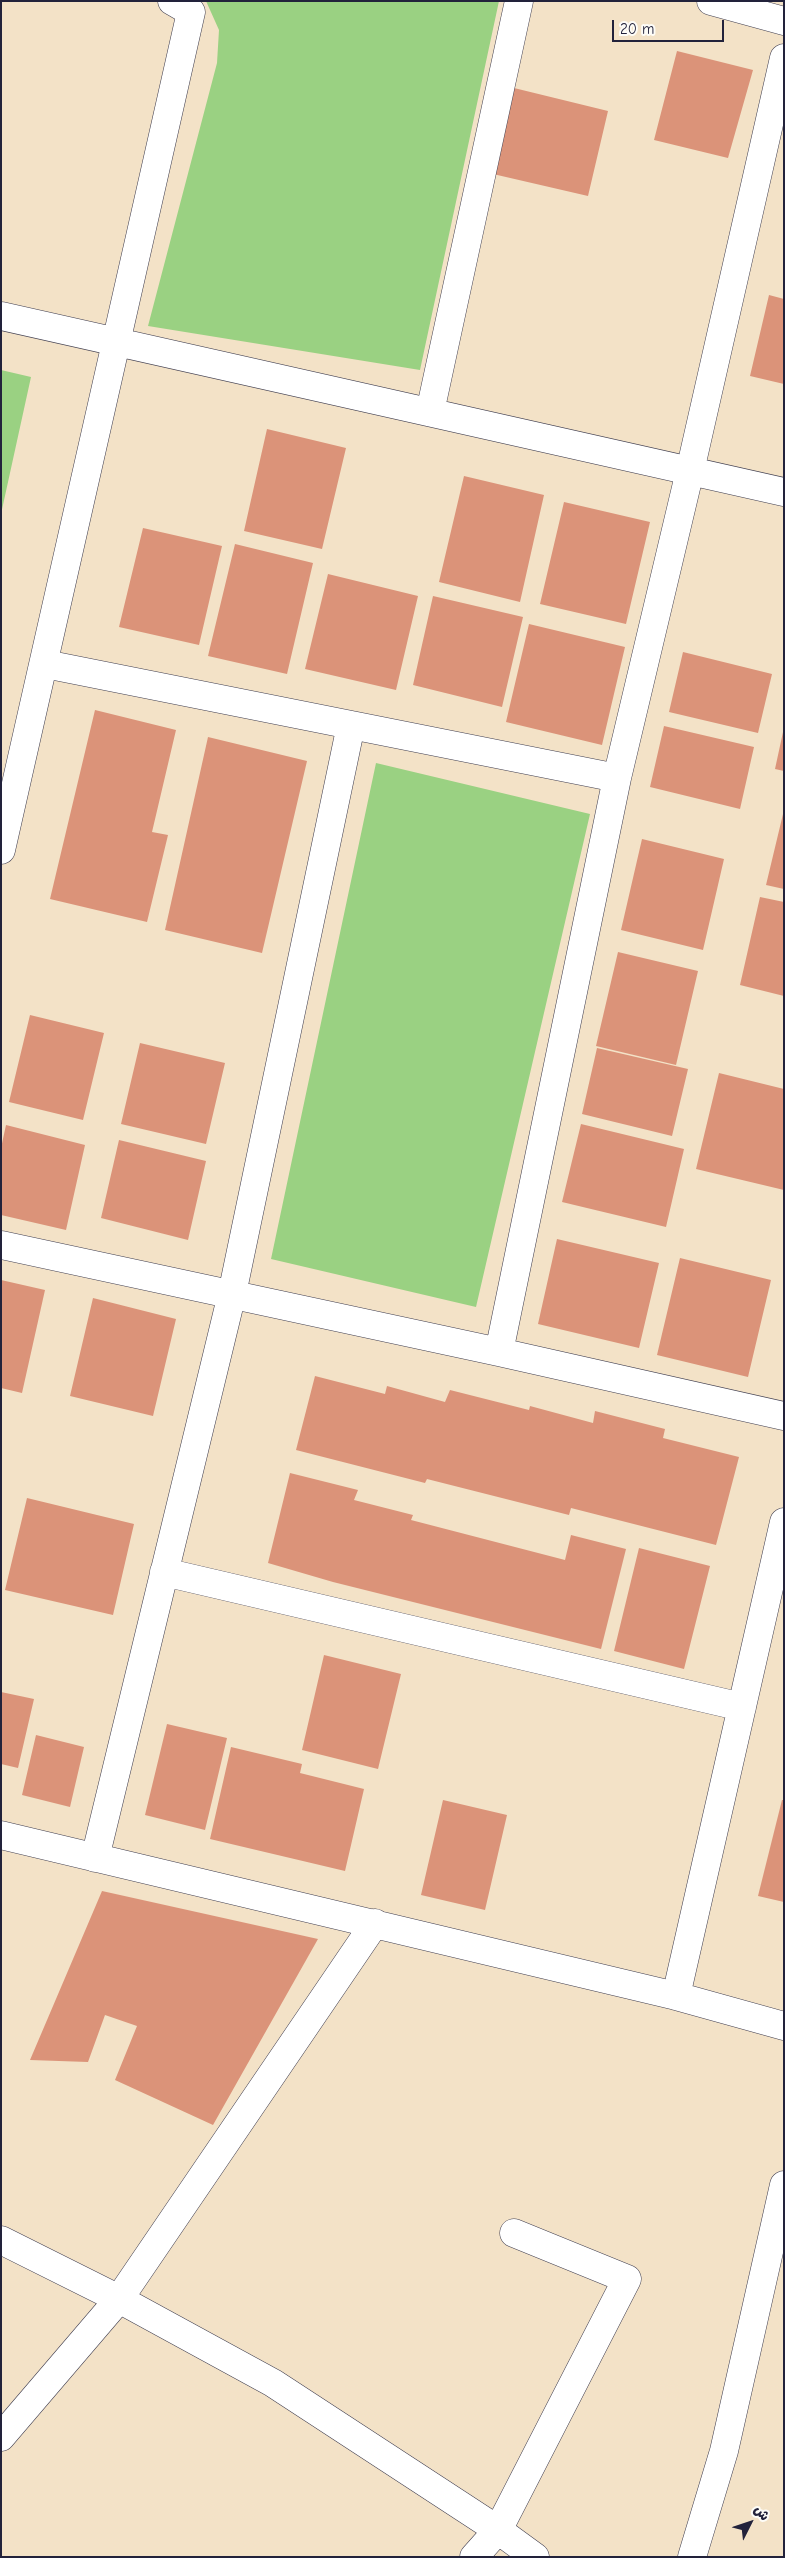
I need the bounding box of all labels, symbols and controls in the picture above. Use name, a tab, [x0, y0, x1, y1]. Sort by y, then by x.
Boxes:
scale bar	[615, 10, 728, 42]
text: 20 m	[620, 20, 654, 38]
north arrow	[725, 2498, 775, 2548]
text: ش	[750, 2501, 773, 2524]

